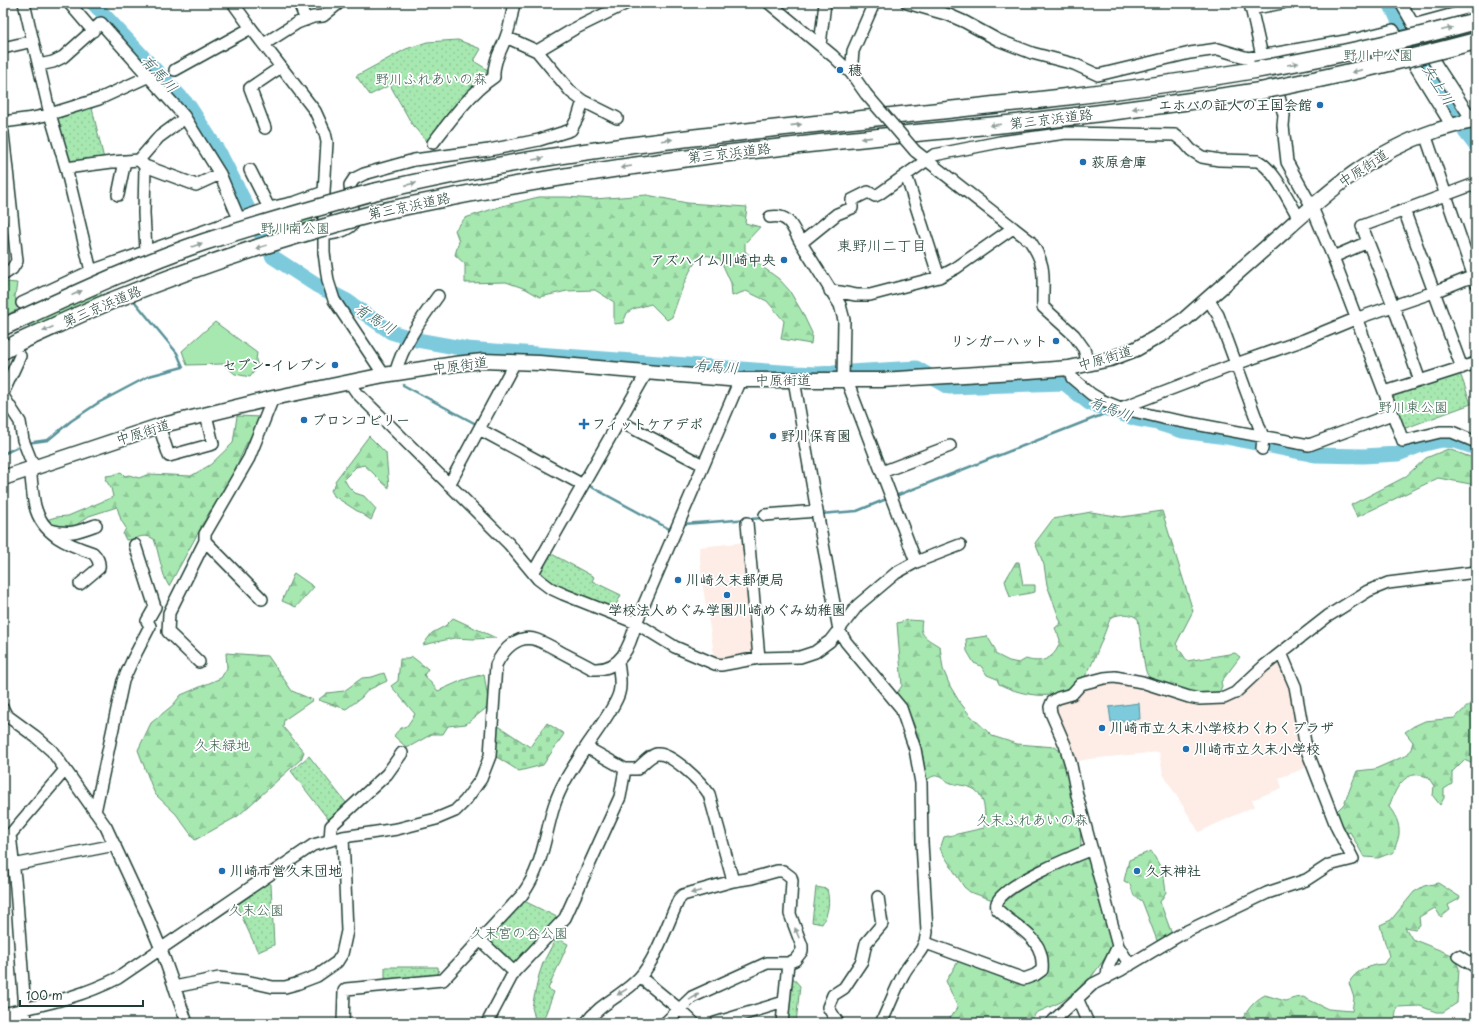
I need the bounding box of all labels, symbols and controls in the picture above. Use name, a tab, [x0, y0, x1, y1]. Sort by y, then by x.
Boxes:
one-way arrow	[1441, 26, 1453, 32]
park label: 野川中公園	[1343, 44, 1413, 65]
water label: 有馬川	[136, 49, 184, 97]
place label: 穂	[848, 59, 862, 80]
water label: 矢上川	[1418, 59, 1461, 109]
one-way arrow	[1287, 60, 1299, 66]
marker: 穂	[835, 65, 845, 75]
park label: 野川ふれあいの森	[375, 68, 487, 89]
one-way arrow	[1351, 69, 1363, 75]
place label: エホバの証人の王国会館	[1158, 94, 1312, 115]
marker: エホバの証人の王国会館	[1315, 100, 1325, 110]
street label: 第三京浜道路	[1008, 103, 1094, 134]
one-way arrow	[1132, 105, 1144, 111]
one-way arrow	[790, 122, 802, 129]
one-way arrow	[989, 122, 1001, 129]
one-way arrow	[860, 135, 872, 142]
one-way arrow	[661, 137, 673, 143]
street label: 第三京浜道路	[686, 137, 772, 168]
street label: 中原街道	[1334, 144, 1392, 192]
place label: 荻原倉庫	[1091, 151, 1147, 172]
one-way arrow	[532, 155, 544, 161]
marker: 荻原倉庫	[1078, 157, 1088, 167]
one-way arrow	[620, 164, 632, 170]
one-way arrow	[404, 180, 417, 186]
street label: 第三京浜道路	[366, 187, 452, 225]
park label: 野川南公園	[260, 217, 330, 238]
district label: 東野川二丁目	[837, 233, 927, 256]
one-way arrow	[192, 241, 204, 247]
one-way arrow	[254, 244, 266, 250]
place label: アズハイム川崎中央	[651, 249, 776, 270]
marker: アズハイム川崎中央	[779, 255, 789, 265]
street label: 第三京浜道路	[59, 279, 145, 332]
one-way arrow	[71, 290, 82, 296]
water label: 有馬川	[351, 296, 401, 339]
one-way arrow	[43, 326, 54, 332]
place label: リンガーハット	[950, 330, 1048, 351]
marker: リンガーハット	[1051, 336, 1061, 346]
street label: 中原街道	[1075, 340, 1135, 375]
street label: 中原街道	[431, 351, 489, 378]
water label: 有馬川	[693, 352, 739, 379]
place label: セブン-イレブン	[223, 354, 327, 375]
marker: セブン-イレブン	[330, 360, 340, 370]
street label: 中原街道	[755, 369, 811, 390]
water label: 有馬川	[1086, 389, 1137, 426]
park label: 野川東公園	[1378, 396, 1448, 417]
place label: ブロンコビリー	[312, 409, 410, 430]
street label: 中原街道	[113, 413, 173, 450]
place label: フィットケアデポ	[592, 413, 703, 434]
marker: ブロンコビリー	[299, 415, 309, 425]
marker: フィットケアデポ	[579, 419, 589, 429]
place label: 野川保育園	[781, 425, 851, 446]
marker: 野川保育園	[768, 431, 778, 441]
place label: 川崎久末郵便局	[686, 569, 784, 590]
marker: 川崎久末郵便局	[673, 575, 683, 585]
marker: 学校法人めぐみ学園川崎めぐみ幼稚園	[722, 590, 732, 600]
place label: 学校法人めぐみ学園川崎めぐみ幼稚園	[608, 599, 846, 620]
place label: 川崎市立久末小学校わくわくプラザ	[1110, 717, 1334, 738]
marker: 川崎市立久末小学校わくわくプラザ	[1097, 723, 1107, 733]
park label: 久末緑地	[194, 734, 250, 755]
place label: 川崎市立久末小学校	[1194, 738, 1320, 759]
marker: 川崎市立久末小学校	[1181, 744, 1191, 754]
park label: 久末ふれあいの森	[976, 809, 1088, 830]
place label: 川崎市営久末団地	[230, 860, 342, 881]
place label: 久末神社	[1145, 860, 1201, 881]
marker: 川崎市営久末団地	[217, 866, 227, 876]
marker: 久末神社	[1132, 866, 1142, 876]
one-way arrow	[689, 889, 701, 895]
park label: 久末公園	[228, 899, 284, 920]
park label: 久末宮の谷公園	[470, 922, 568, 943]
one-way arrow	[794, 926, 800, 938]
scale bar	[20, 982, 143, 1008]
text: 100 m	[26, 986, 63, 1004]
one-way arrow	[617, 988, 627, 996]
one-way arrow	[689, 994, 700, 1001]

